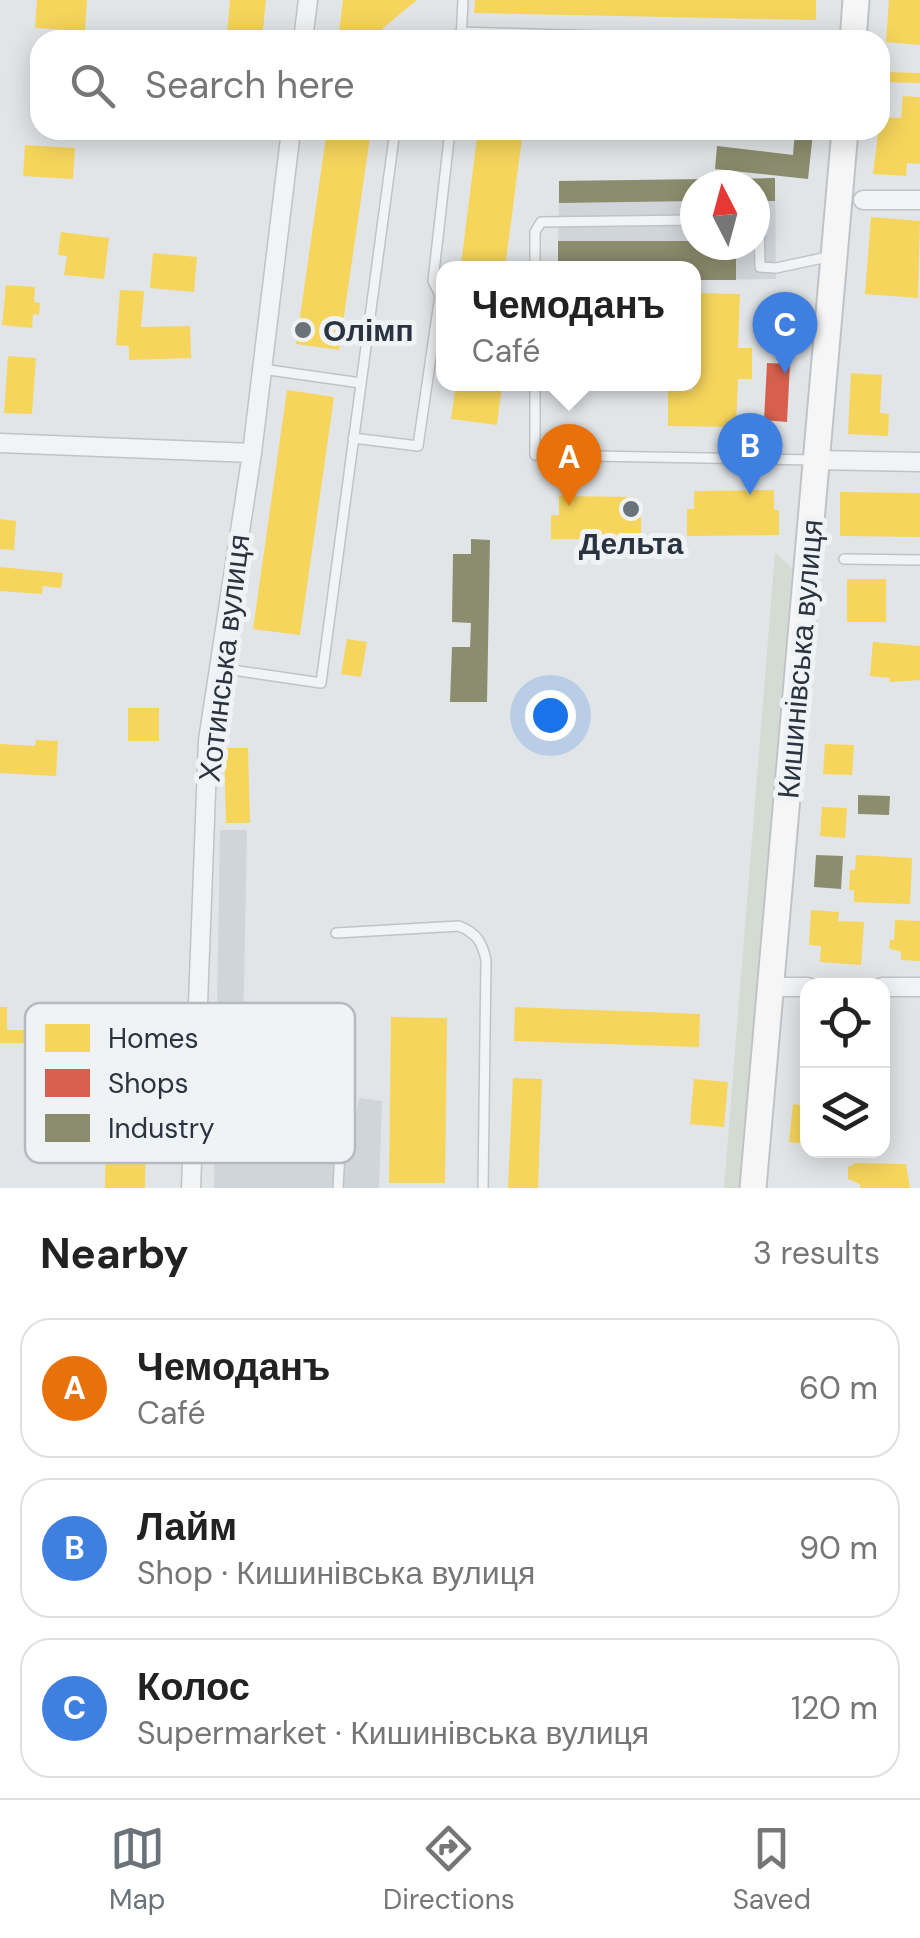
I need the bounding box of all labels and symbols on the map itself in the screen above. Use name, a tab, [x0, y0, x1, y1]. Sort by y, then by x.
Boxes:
north arrow	[680, 170, 770, 260]
pin: C	[752, 292, 818, 374]
place label: Олімп	[323, 311, 414, 350]
marker: Олімп	[292, 319, 314, 341]
pin: B	[718, 412, 782, 495]
pin: A	[536, 424, 602, 506]
marker: Дельта	[620, 498, 642, 520]
street label: Кишинівська вулиця	[768, 518, 832, 800]
place label: Дельта	[579, 524, 684, 563]
street label: Хотинська вулиця	[189, 532, 259, 784]
your location	[525, 690, 576, 741]
legend	[25, 1003, 355, 1163]
text: Homes	[108, 1020, 199, 1057]
text: Shops	[108, 1065, 189, 1102]
text: Industry	[108, 1110, 215, 1147]

